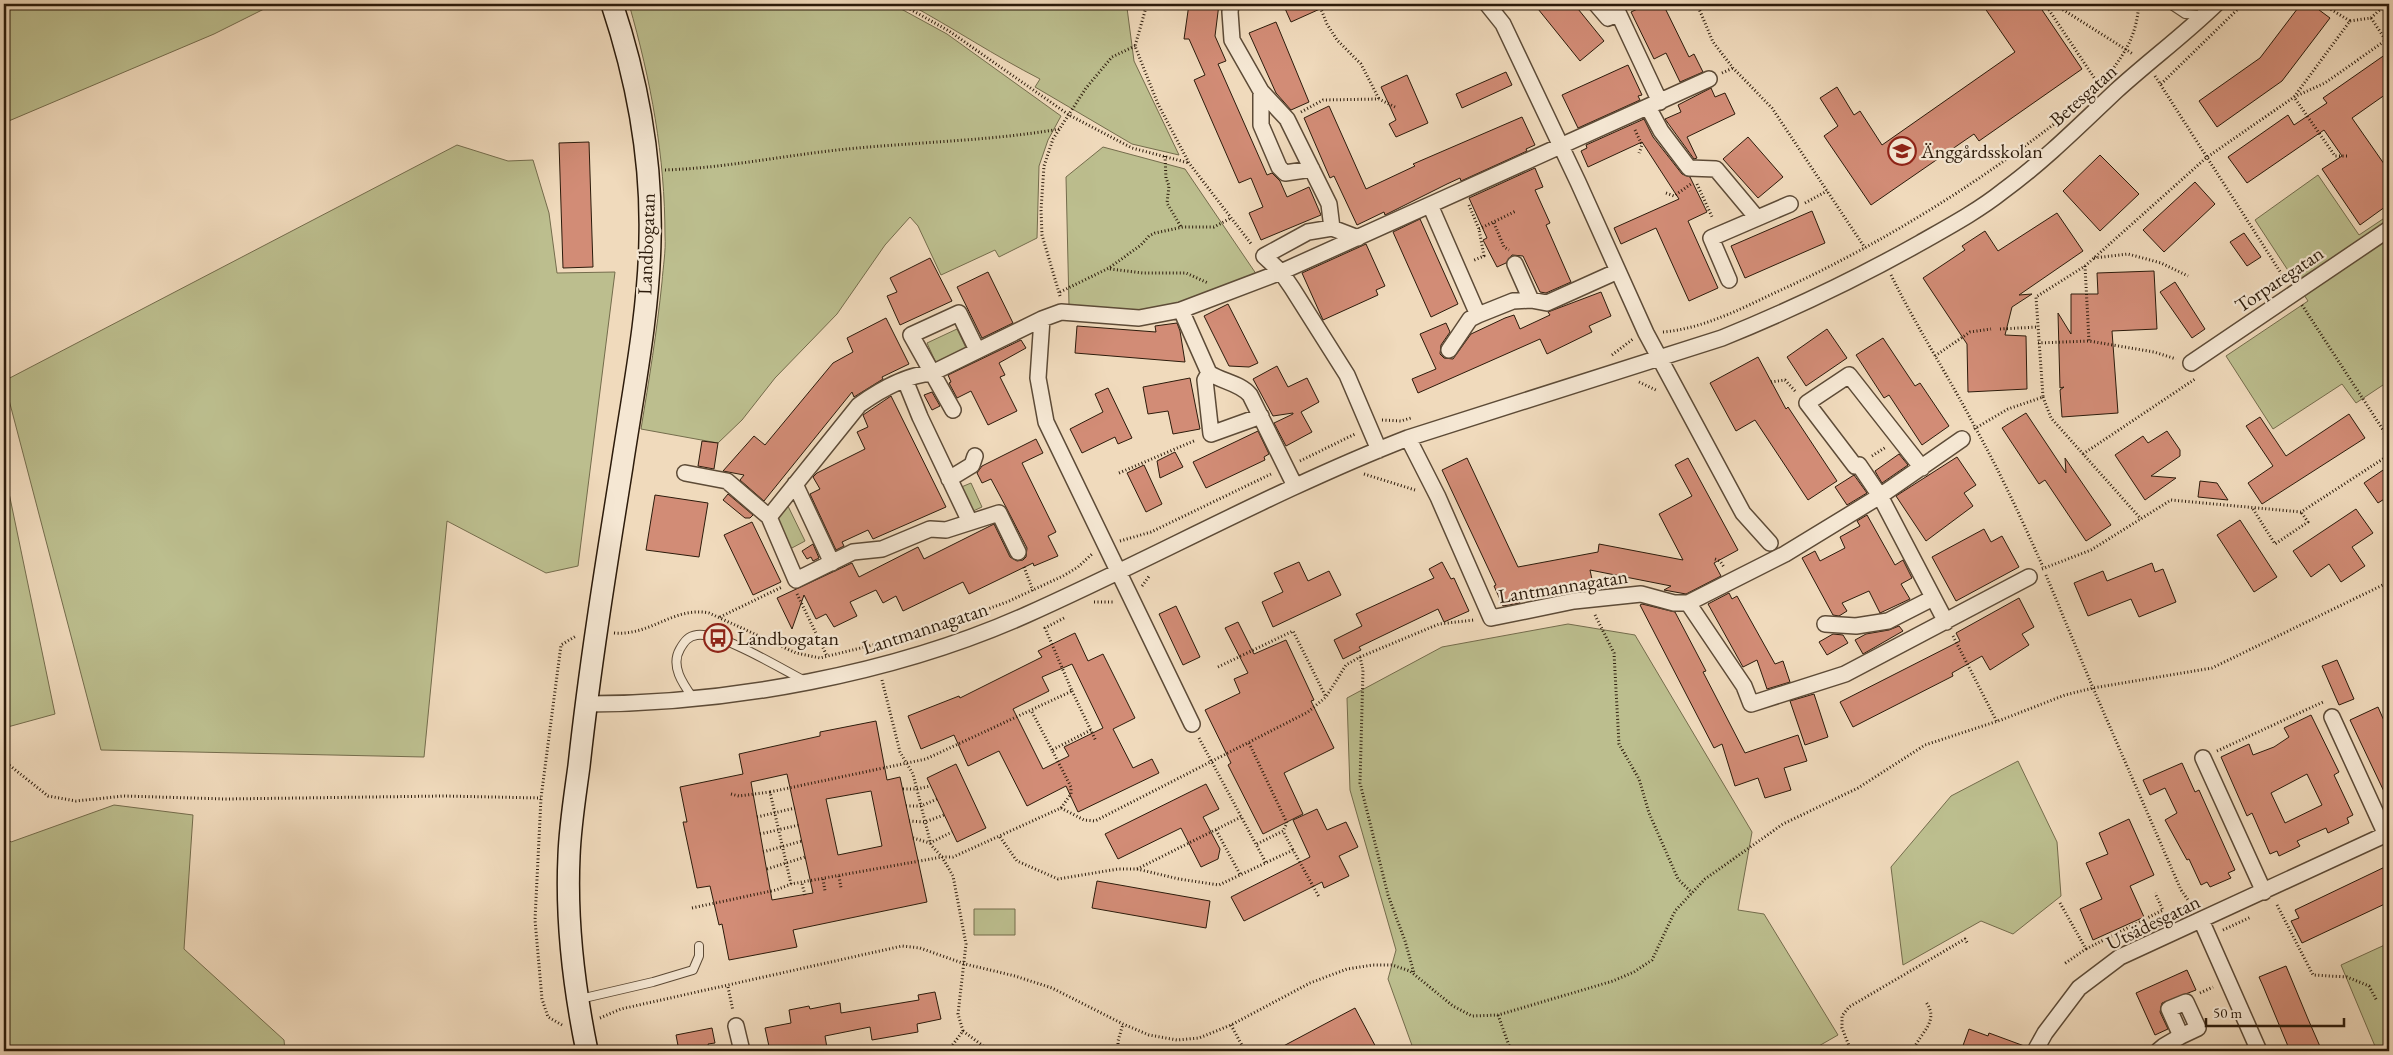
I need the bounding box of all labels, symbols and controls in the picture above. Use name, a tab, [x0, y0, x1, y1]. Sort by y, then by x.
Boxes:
street label: Betesgatan	[2044, 58, 2122, 132]
school or university icon: Änggårdsskolan	[1887, 136, 1917, 166]
place label: Änggårdsskolan	[1920, 138, 2043, 164]
street label: Landbogatan	[631, 192, 661, 295]
street label: Torparegatan	[2230, 240, 2329, 318]
street label: Lantmannagatan	[1496, 563, 1630, 609]
street label: Lantmannagatan	[859, 595, 992, 661]
bus stop icon: Landbogatan	[703, 623, 733, 653]
place label: Landbogatan	[737, 625, 839, 651]
street label: Utsädesgatan	[2102, 888, 2205, 956]
scale bar	[2206, 995, 2343, 1027]
text: 50 m	[2213, 1003, 2242, 1022]

